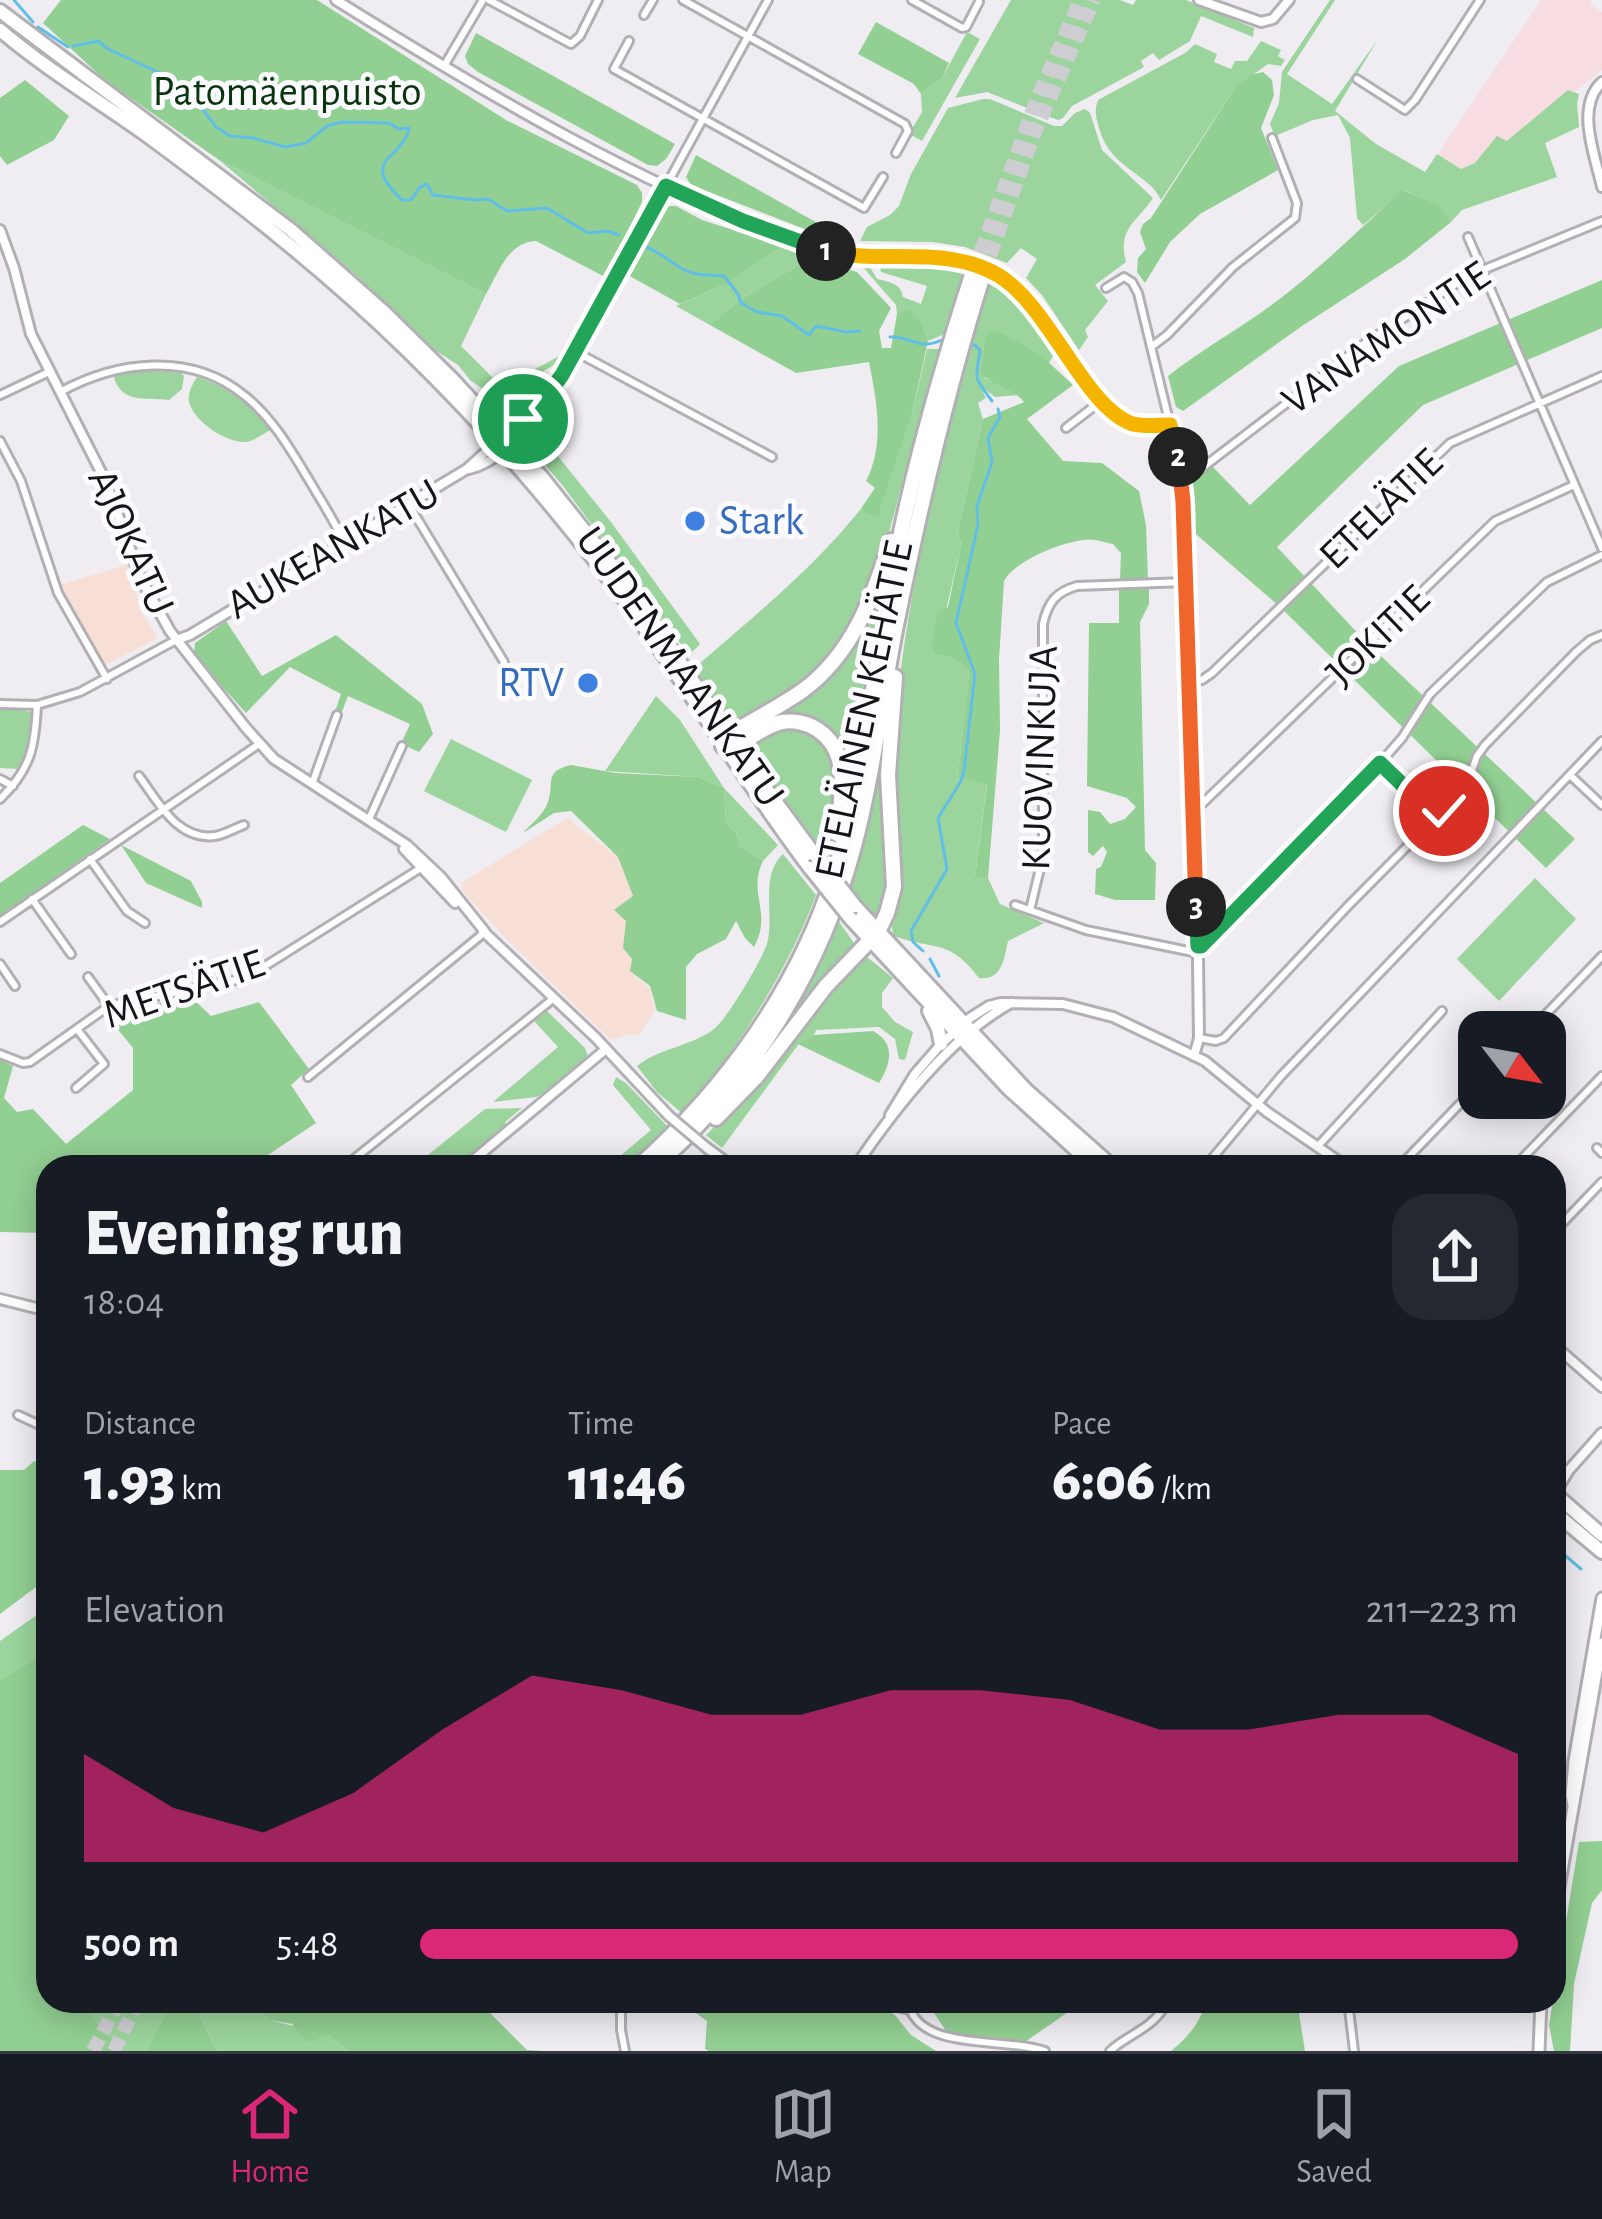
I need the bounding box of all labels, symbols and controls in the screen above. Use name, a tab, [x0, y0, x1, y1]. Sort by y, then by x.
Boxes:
park label: Patomäenpuisto	[152, 71, 422, 113]
pin: 1	[796, 221, 856, 281]
text: 1	[820, 234, 832, 267]
street label: VANAMONTIE	[1275, 253, 1497, 423]
pin	[472, 368, 574, 470]
icon: arrive	[490, 386, 556, 452]
pin: 2	[1148, 427, 1208, 487]
street label: ETELÄTIE	[1310, 439, 1450, 577]
text: 2	[1170, 440, 1186, 473]
street label: AJOKATU	[80, 463, 182, 621]
street label: AUKEANKATU	[220, 471, 446, 627]
place label: Stark	[719, 500, 804, 542]
marker: Stark	[682, 508, 708, 534]
street label: UUDENMAANKATU	[568, 519, 792, 815]
street label: ETELÄINEN KEHÄTIE	[806, 537, 920, 883]
street label: JOKITIE	[1319, 578, 1437, 694]
street label: KUOVINKUJA	[1015, 645, 1065, 871]
place label: RTV	[498, 662, 564, 704]
marker: RTV	[575, 670, 601, 696]
pin	[1393, 760, 1495, 862]
icon: check	[1411, 778, 1477, 844]
pin: 3	[1166, 877, 1226, 937]
text: 3	[1189, 890, 1203, 923]
street label: METSÄTIE	[97, 940, 270, 1036]
north arrow	[1458, 1011, 1566, 1119]
map controls	[1458, 1011, 1566, 1119]
button: share	[1392, 1194, 1518, 1320]
text: Evening run	[84, 1201, 404, 1267]
text: 18:04	[84, 1283, 164, 1322]
text: Distance	[84, 1408, 196, 1441]
text: Time	[568, 1408, 634, 1441]
text: Pace	[1052, 1408, 1111, 1441]
text: 1.93	[84, 1451, 176, 1511]
text: 11:46	[568, 1451, 686, 1511]
text: 6:06	[1052, 1451, 1155, 1511]
text: km	[176, 1473, 222, 1506]
text: /km	[1155, 1473, 1212, 1506]
text: Elevation	[84, 1591, 225, 1630]
text: 211–223 m	[1366, 1591, 1518, 1630]
text: 500 m	[84, 1925, 179, 1964]
text: 5:48	[276, 1925, 338, 1964]
tab: Home	[230, 2081, 310, 2193]
tab: Map	[770, 2081, 836, 2193]
tab: Saved	[1296, 2081, 1372, 2193]

